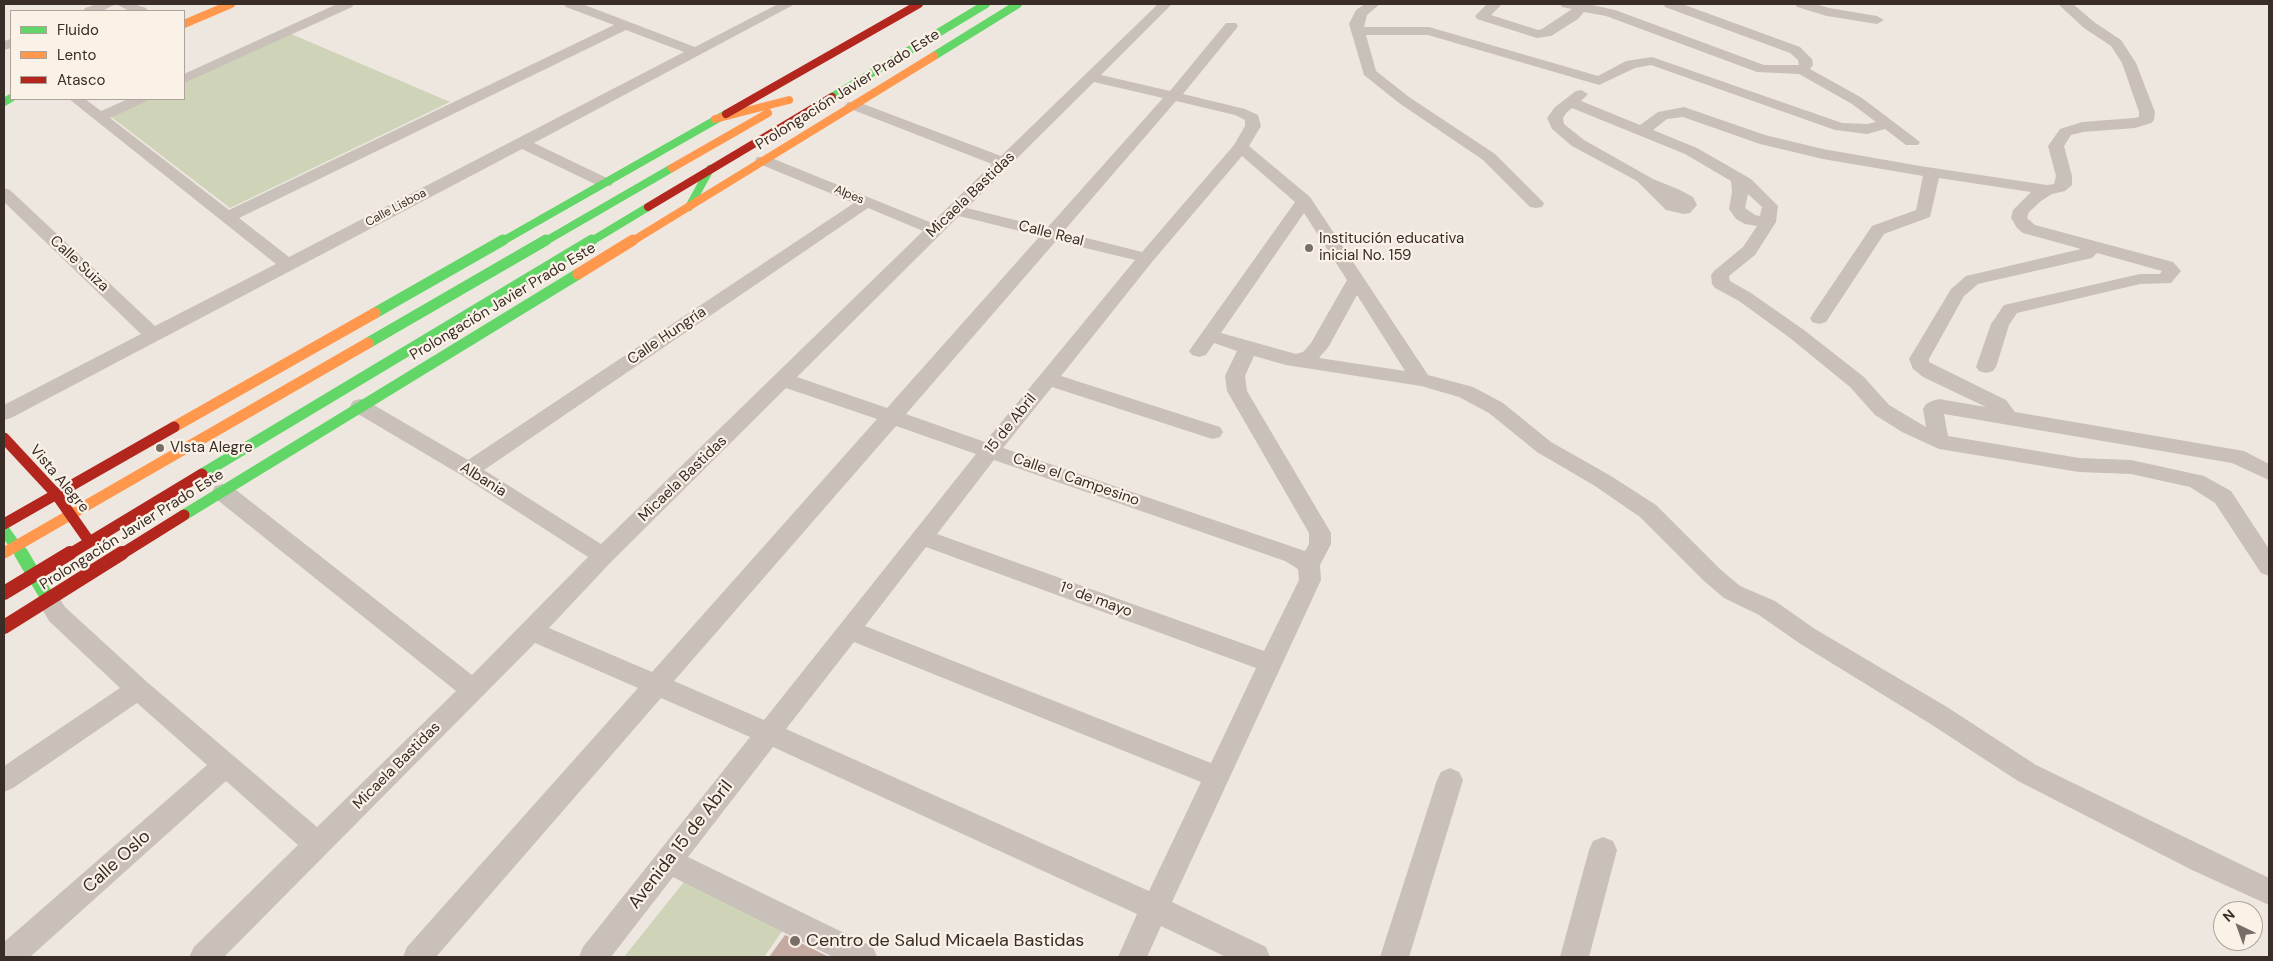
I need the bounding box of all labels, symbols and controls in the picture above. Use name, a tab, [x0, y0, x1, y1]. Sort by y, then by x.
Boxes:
legend	[10, 10, 185, 100]
text: Fluido	[57, 20, 99, 40]
street label: Prolongación Javier Prado Este	[753, 26, 943, 154]
text: Lento	[57, 45, 96, 65]
text: Atasco	[57, 70, 105, 90]
street label: Micaela Bastidas	[923, 148, 1019, 242]
street label: Alpes	[832, 183, 866, 207]
street label: Calle Lisboa	[363, 186, 429, 230]
street label: Calle Real	[1017, 217, 1085, 251]
place label: Institución educativa inicial No. 159	[1319, 230, 1464, 265]
street label: Calle Suiza	[46, 232, 112, 296]
street label: Prolongación Javier Prado Este	[407, 239, 599, 365]
marker: Institución educativa inicial No. 159	[1303, 242, 1315, 254]
street label: Calle Hungría	[624, 303, 710, 369]
street label: 15 de Abril	[981, 391, 1041, 457]
street label: Micaela Bastidas	[635, 432, 731, 526]
place label: VIsta Alegre	[170, 439, 253, 457]
street label: Vista Alegre	[25, 442, 93, 516]
marker: VIsta Alegre	[154, 442, 166, 454]
street label: Calle el Campesino	[1010, 450, 1142, 510]
street label: Albania	[457, 459, 509, 501]
street label: Prolongación Javier Prado Este	[37, 466, 227, 594]
street label: 1º de mayo	[1058, 579, 1134, 621]
street label: Micaela Bastidas	[350, 719, 444, 813]
street label: Avenida 15 de Abril	[624, 777, 738, 913]
street label: Calle Oslo	[79, 826, 155, 898]
north arrow	[2213, 901, 2263, 951]
text: N	[2219, 905, 2238, 926]
place label: Centro de Salud Micaela Bastidas	[806, 930, 1084, 952]
marker: Centro de Salud Micaela Bastidas	[788, 934, 802, 948]

